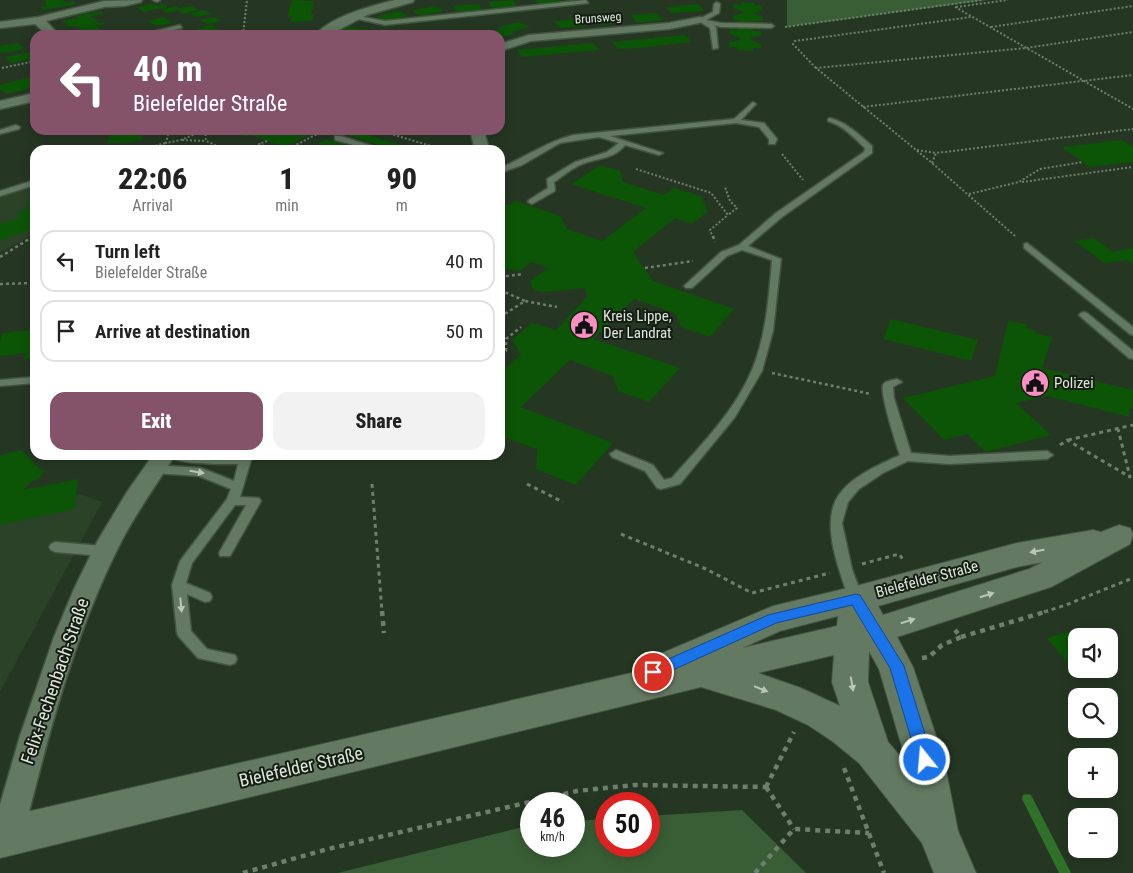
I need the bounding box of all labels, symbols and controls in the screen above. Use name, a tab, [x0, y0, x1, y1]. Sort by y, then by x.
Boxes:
street label: Brunsweg	[574, 9, 622, 27]
text: 40 m	[133, 49, 202, 90]
icon: left	[50, 50, 115, 115]
text: Bielefelder Straße	[133, 91, 287, 116]
text: 22:06	[118, 161, 187, 196]
text: 1	[279, 161, 295, 196]
text: 90	[387, 161, 417, 196]
text: Arrival	[132, 196, 173, 215]
text: min	[275, 196, 299, 215]
text: m	[396, 196, 408, 215]
text: Turn left	[95, 240, 160, 263]
icon: left	[52, 247, 80, 275]
text: 40 m	[446, 250, 483, 273]
text: Bielefelder Straße	[95, 263, 207, 282]
place label: Kreis Lippe, Der Landrat	[603, 307, 672, 342]
public building icon: Kreis Lippe, Der Landrat	[569, 310, 599, 340]
icon: arrive	[52, 317, 80, 345]
text: Arrive at destination	[95, 320, 250, 343]
text: 50 m	[446, 320, 483, 343]
public building icon: Polizei	[1020, 368, 1050, 398]
place label: Polizei	[1054, 374, 1094, 392]
button: Exit	[50, 392, 263, 450]
button: Share	[273, 392, 485, 450]
one-way arrow	[190, 469, 206, 477]
one-way arrow	[1030, 547, 1045, 555]
street label: Bielefelder Straße	[874, 557, 980, 601]
one-way arrow	[980, 591, 995, 598]
street label: Felix-Fechenbach-Straße	[16, 595, 93, 766]
one-way arrow	[177, 597, 185, 613]
one-way arrow	[901, 616, 916, 624]
map controls	[1068, 628, 1118, 858]
button: sound	[1068, 628, 1118, 678]
pin	[632, 651, 674, 693]
icon: arrive	[639, 658, 667, 686]
one-way arrow	[848, 676, 856, 692]
one-way arrow	[754, 685, 769, 693]
button: search	[1068, 688, 1118, 738]
position arrow	[898, 733, 950, 785]
street label: Bielefelder Straße	[237, 742, 365, 791]
button: +	[1068, 748, 1118, 798]
speed limit sign: 50	[595, 792, 660, 857]
text: 46	[540, 804, 565, 833]
button: −	[1068, 808, 1118, 858]
text: km/h	[540, 830, 565, 844]

